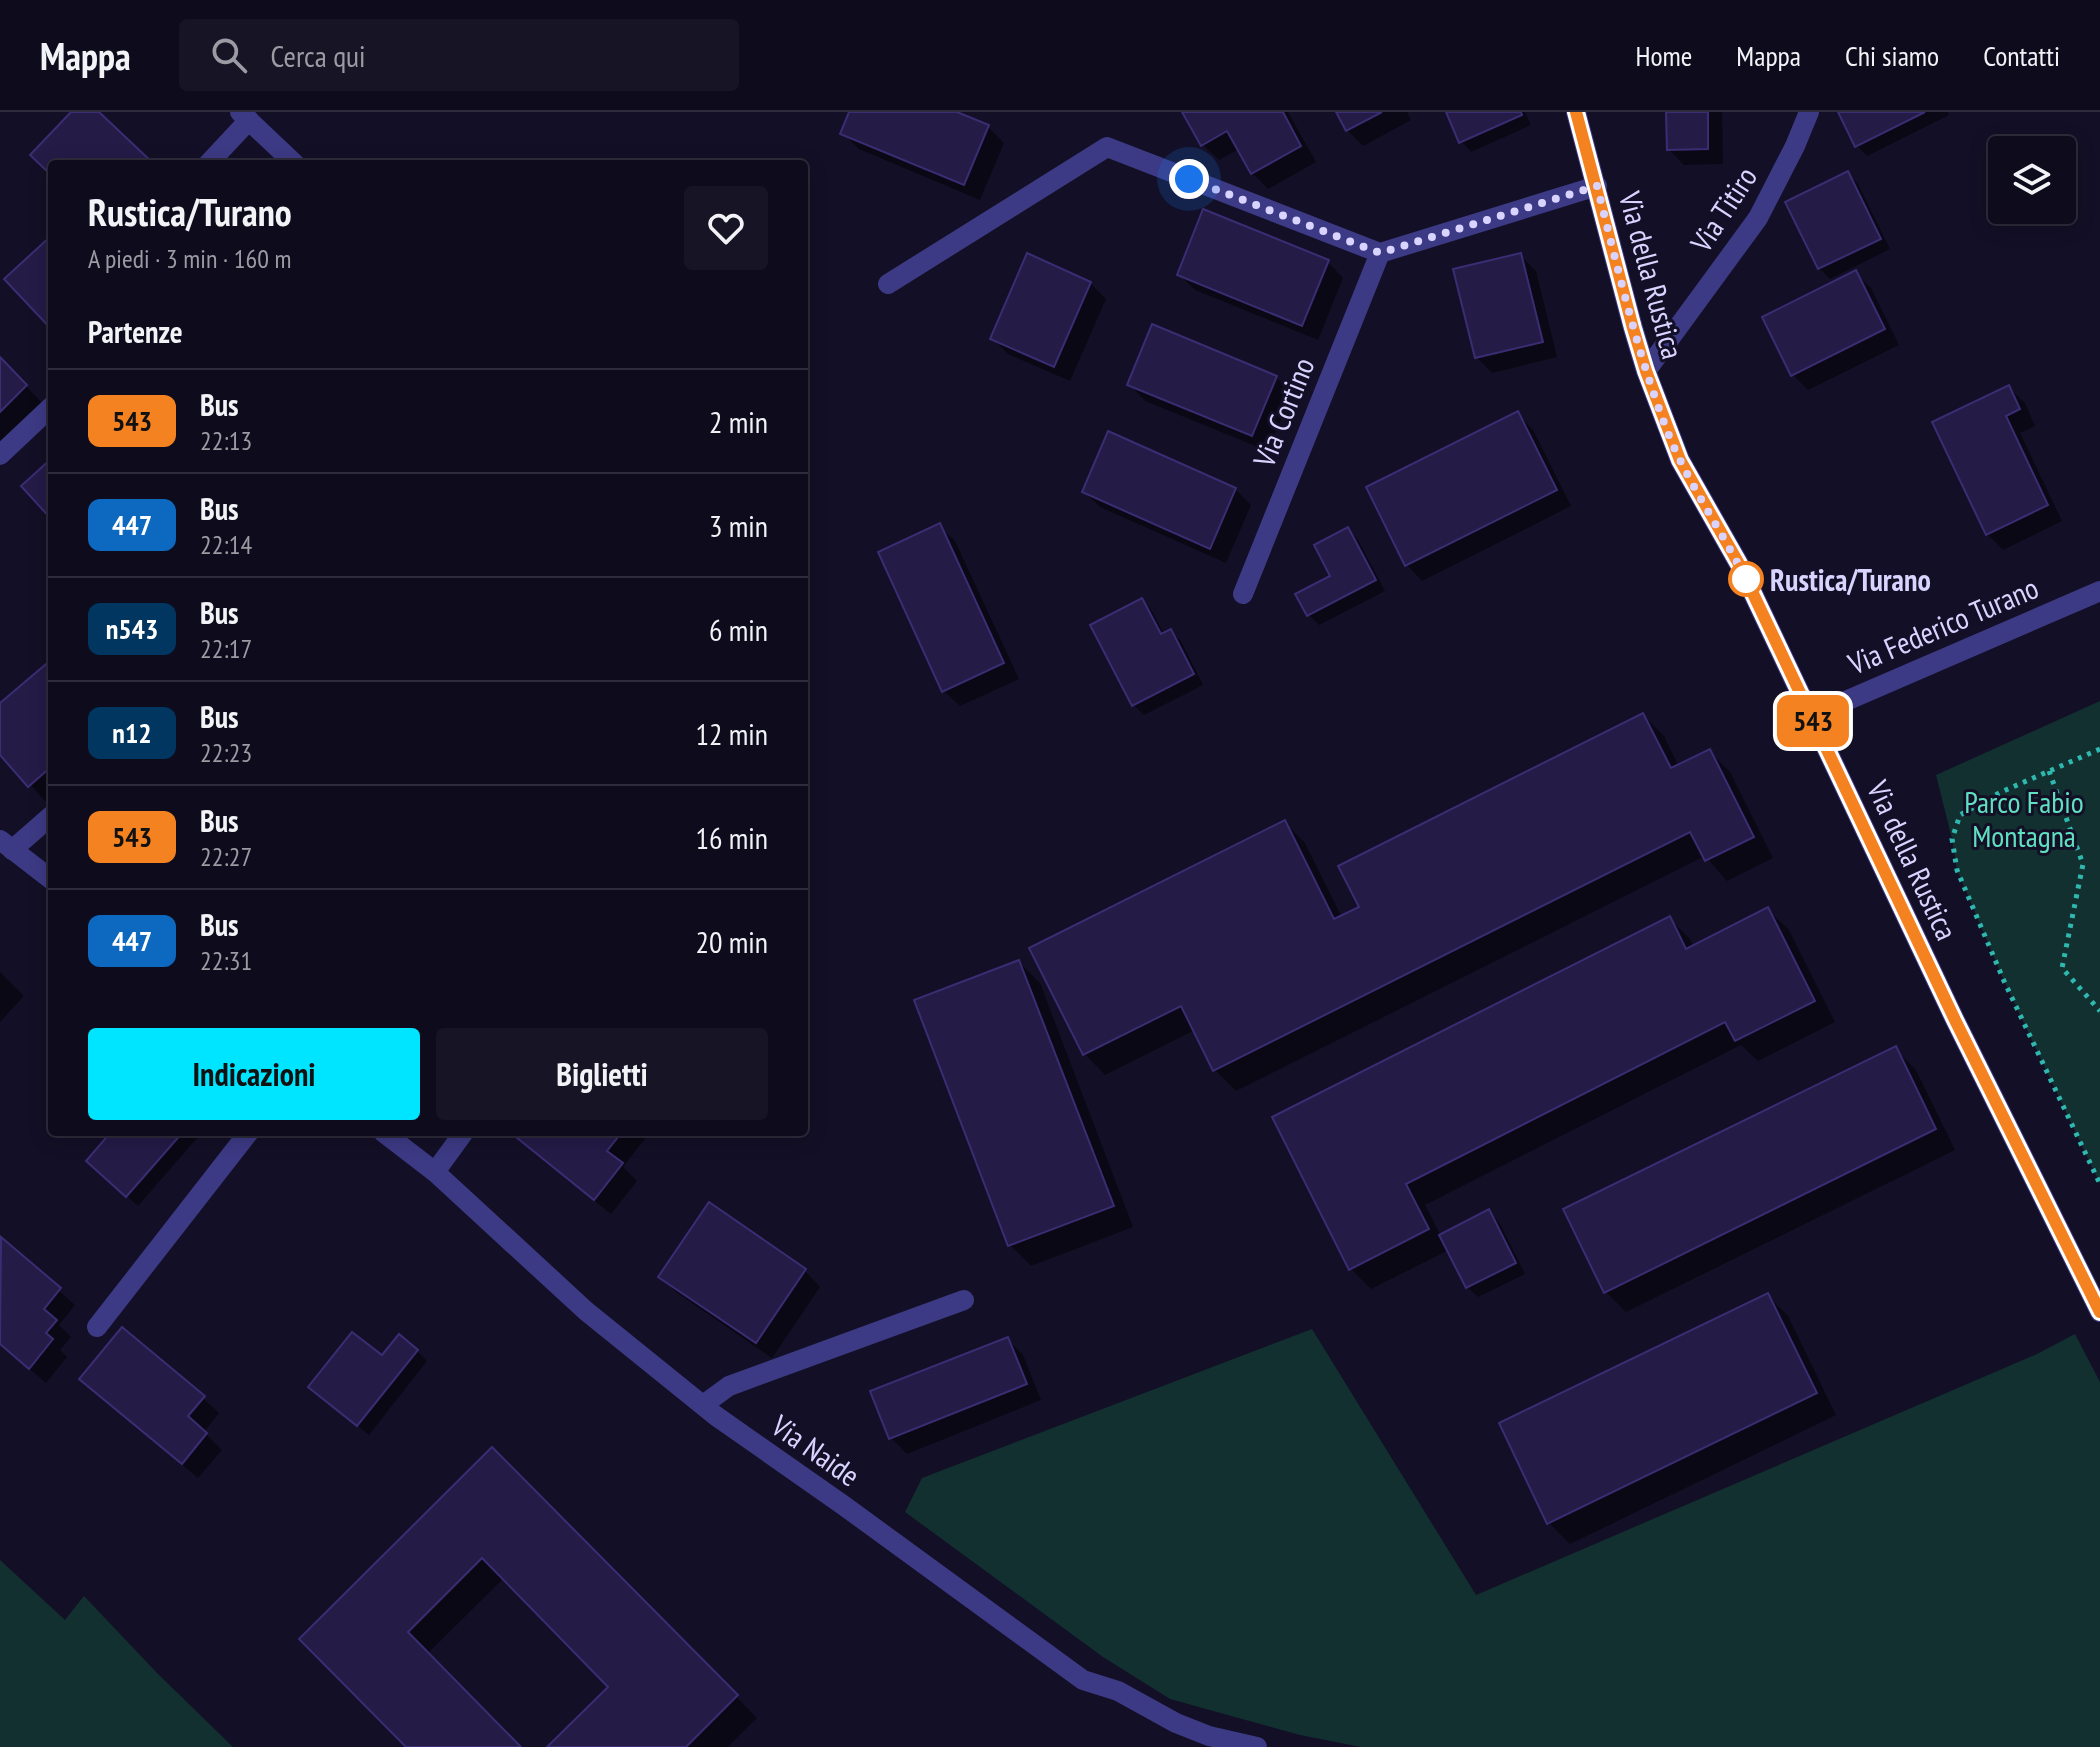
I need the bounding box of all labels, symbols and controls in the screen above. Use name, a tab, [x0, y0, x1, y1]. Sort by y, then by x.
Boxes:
search box	[179, 19, 739, 91]
text: Mappa	[40, 31, 131, 80]
icon: search	[207, 33, 251, 77]
text: Cerca qui	[271, 36, 366, 75]
text: Home	[1635, 37, 1692, 74]
text: Mappa	[1736, 37, 1801, 74]
text: Chi siamo	[1845, 37, 1939, 74]
text: Contatti	[1983, 37, 2060, 74]
map controls	[1988, 136, 2076, 224]
button: layers	[1988, 136, 2076, 224]
your location	[1169, 159, 1209, 199]
street label: Via Titiro	[1681, 159, 1765, 260]
button: heart	[684, 186, 768, 270]
street label: Via della Rustica	[1611, 186, 1693, 363]
text: Rustica/Turano	[88, 187, 292, 236]
text: A piedi · 3 min · 160 m	[88, 242, 291, 275]
text: Partenze	[88, 312, 183, 351]
street label: Via Cortino	[1243, 352, 1323, 473]
text: Bus	[200, 385, 239, 424]
text: 543	[112, 402, 152, 439]
text: 2 min	[709, 402, 768, 441]
text: 22:13	[200, 424, 252, 457]
text: Bus	[200, 489, 239, 528]
text: 447	[112, 506, 152, 543]
text: 3 min	[709, 506, 768, 545]
text: 22:14	[200, 528, 252, 561]
place label: Rustica/Turano	[1770, 560, 1931, 599]
marker: Rustica/Turano	[1729, 562, 1763, 596]
street label: Via Federico Turano	[1841, 567, 2044, 683]
text: Bus	[200, 593, 239, 632]
text: n543	[106, 610, 158, 647]
text: 6 min	[709, 610, 768, 649]
text: 22:17	[200, 632, 252, 665]
line badge: 543	[1767, 695, 1859, 747]
text: Bus	[200, 697, 239, 736]
text: 543	[1793, 702, 1833, 739]
text: n12	[112, 714, 152, 751]
text: 12 min	[695, 714, 768, 753]
text: 22:23	[200, 736, 252, 769]
street label: Via della Rustica	[1859, 773, 1967, 946]
park label: Parco Fabio Montagna	[1964, 782, 2084, 855]
text: Bus	[200, 801, 239, 840]
text: 543	[112, 818, 152, 855]
text: 16 min	[695, 818, 768, 857]
text: 22:27	[200, 840, 252, 873]
text: Bus	[200, 905, 239, 944]
text: 447	[112, 922, 152, 959]
text: 20 min	[695, 922, 768, 961]
text: 22:31	[200, 944, 252, 977]
button: Indicazioni	[88, 1028, 420, 1120]
button: Biglietti	[436, 1028, 768, 1120]
street label: Via Naide	[764, 1405, 868, 1494]

